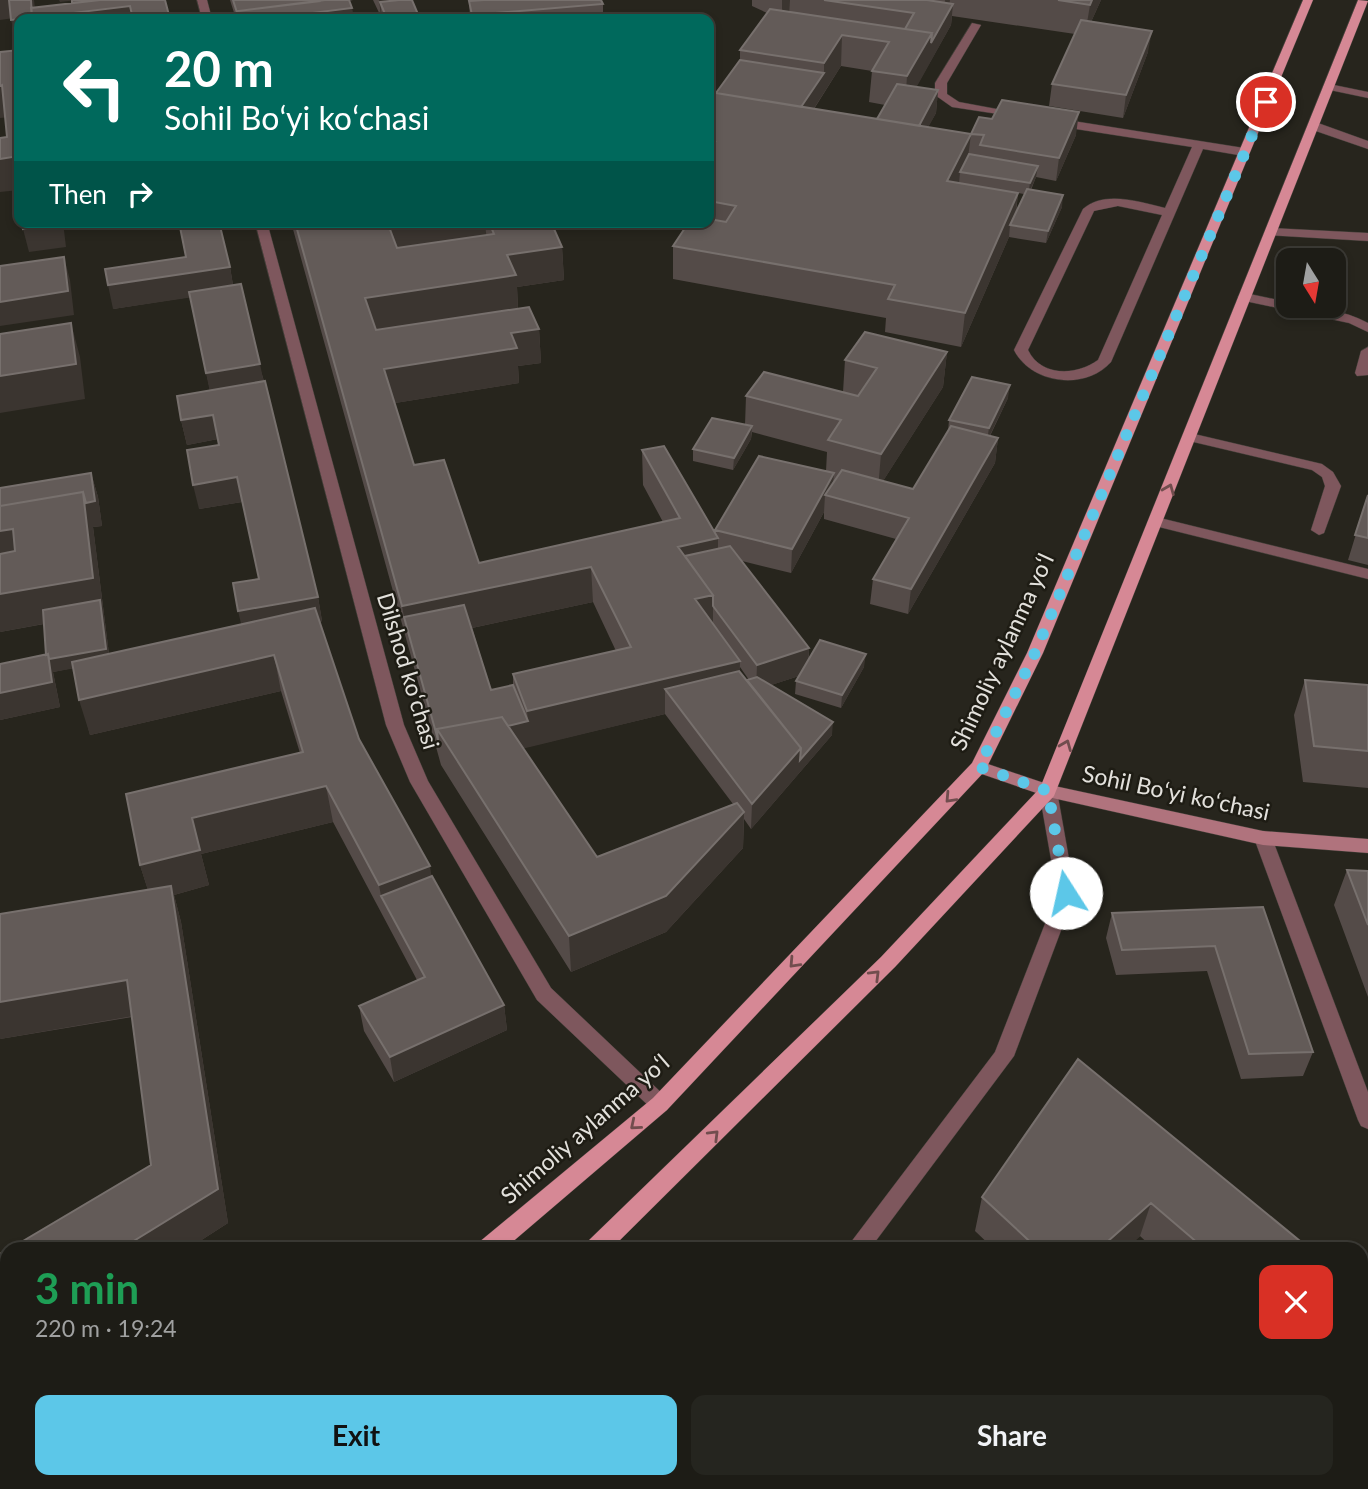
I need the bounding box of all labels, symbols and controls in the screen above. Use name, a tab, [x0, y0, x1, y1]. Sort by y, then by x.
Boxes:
text: 20 m	[164, 39, 274, 97]
icon: left	[49, 42, 140, 133]
pin	[1236, 72, 1296, 132]
icon: arrive	[1247, 83, 1285, 121]
text: Sohil Boʻyi koʻchasi	[164, 98, 429, 137]
icon: right	[121, 175, 159, 213]
text: Then	[49, 178, 107, 210]
north arrow	[1276, 248, 1346, 318]
map controls	[1276, 248, 1346, 318]
one-way arrow	[1161, 483, 1175, 495]
street label: Shimoliy aylanma yoʻl	[943, 549, 1059, 754]
street label: Dilshod koʻchasi	[372, 589, 446, 753]
one-way arrow	[1058, 740, 1072, 753]
street label: Sohil Boʻyi koʻchasi	[1080, 759, 1272, 826]
one-way arrow	[946, 789, 959, 802]
position arrow	[1029, 856, 1103, 930]
one-way arrow	[789, 954, 802, 967]
one-way arrow	[867, 970, 880, 983]
street label: Shimoliy aylanma yoʻl	[494, 1047, 674, 1209]
one-way arrow	[630, 1117, 643, 1129]
one-way arrow	[706, 1130, 719, 1143]
text: 3 min	[35, 1263, 139, 1313]
button: close	[1259, 1265, 1333, 1339]
text: 220 m · 19:24	[35, 1314, 177, 1342]
button: Exit	[35, 1395, 677, 1475]
button: Share	[691, 1395, 1333, 1475]

